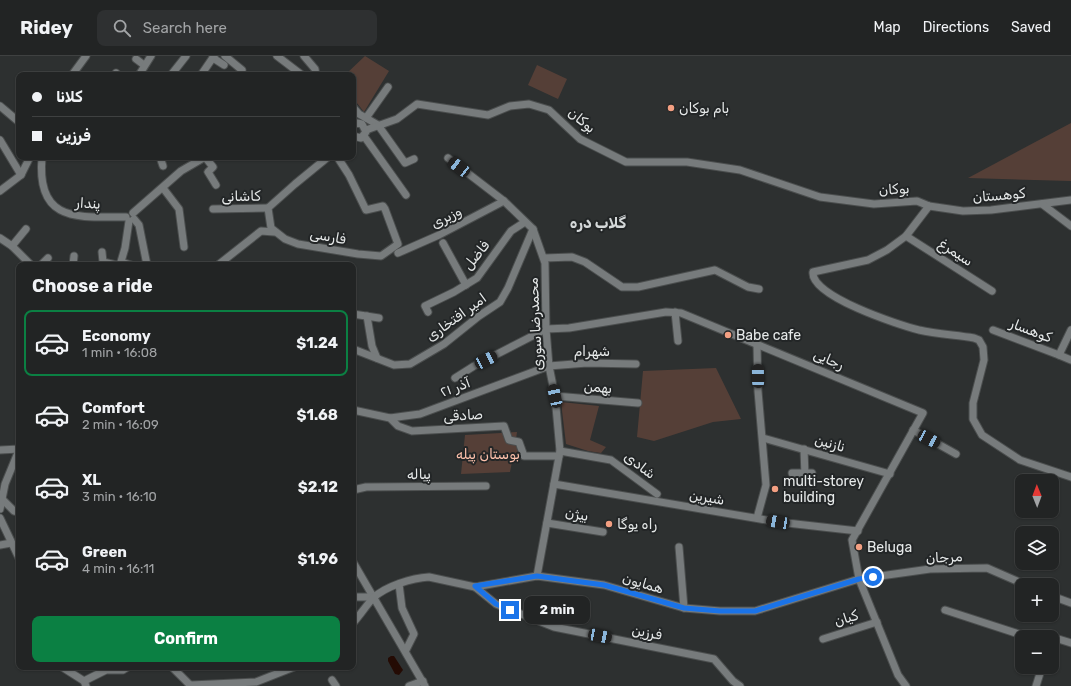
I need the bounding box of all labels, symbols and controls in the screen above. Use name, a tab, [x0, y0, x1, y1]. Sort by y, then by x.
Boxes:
search box	[97, 10, 377, 46]
text: Ridey	[20, 16, 73, 39]
icon: search	[111, 17, 133, 39]
text: Search here	[143, 19, 227, 37]
text: Map	[874, 19, 901, 36]
text: Directions	[923, 19, 989, 36]
text: Saved	[1011, 19, 1051, 36]
text: کلانا	[56, 88, 83, 106]
place label: بام بوکان	[679, 100, 729, 118]
marker: بام بوکان	[666, 103, 676, 113]
street label: بوکان	[564, 104, 599, 137]
text: فرزین	[56, 127, 91, 145]
car	[446, 155, 472, 179]
street label: بوکان	[878, 180, 910, 199]
street label: کوهستان	[972, 185, 1027, 206]
street label: کاشانی	[221, 188, 261, 205]
street label: پندار	[74, 194, 101, 214]
street label: وزیری	[428, 203, 464, 232]
district label: گلاب دره	[570, 214, 626, 232]
street label: فارسی	[309, 225, 348, 248]
street label: سیمرغ	[935, 235, 976, 271]
street label: فاضل	[459, 237, 494, 273]
text: Choose a ride	[32, 275, 153, 297]
street label: محمدرضا سوری	[525, 277, 546, 371]
street label: امیر افتخاری	[423, 290, 490, 345]
street label: کوهسار	[1006, 314, 1055, 346]
icon: car	[34, 325, 70, 361]
text: Economy	[82, 327, 151, 345]
place label: Babe cafe	[736, 327, 801, 344]
marker: Babe cafe	[723, 330, 733, 340]
text: $1.24	[296, 334, 338, 352]
street label: شهرام	[574, 343, 610, 361]
text: 1 min · 16:08	[82, 345, 157, 360]
street label: رجایی	[811, 345, 847, 373]
car	[473, 349, 499, 371]
car	[752, 364, 764, 388]
street label: ۲۱ آذر	[438, 374, 473, 401]
street label: بهمن	[583, 378, 613, 397]
car	[547, 383, 563, 409]
icon: car	[34, 397, 70, 433]
text: Comfort	[82, 399, 145, 417]
text: $1.68	[296, 406, 338, 424]
street label: صادقی	[443, 406, 483, 425]
text: 2 min · 16:09	[82, 417, 159, 432]
car	[916, 428, 942, 450]
street label: نازنین	[813, 431, 847, 456]
park label: بوستان پیله	[456, 446, 520, 464]
street label: شادی	[621, 448, 659, 483]
street label: پیاله	[407, 466, 431, 484]
icon: car	[34, 469, 70, 505]
text: XL	[82, 471, 101, 489]
place label: multi-storey building	[783, 473, 864, 506]
north arrow	[1015, 474, 1059, 518]
map controls	[1015, 474, 1059, 674]
text: $2.12	[298, 478, 338, 496]
marker: multi-storey building	[770, 484, 780, 494]
street label: شیرین	[688, 486, 726, 509]
text: 3 min · 16:10	[82, 489, 157, 504]
street label: بیژن	[564, 504, 590, 525]
car	[765, 514, 791, 530]
place label: راه یوگا	[617, 516, 657, 533]
marker: راه یوگا	[604, 519, 614, 529]
button: layers	[1015, 526, 1059, 570]
place label: Beluga	[867, 539, 912, 556]
icon: car	[34, 541, 70, 577]
marker: Beluga	[854, 542, 864, 552]
text: Green	[82, 543, 127, 561]
street label: مرجان	[925, 548, 963, 567]
text: $1.96	[298, 550, 338, 568]
text: 4 min · 16:11	[82, 561, 154, 576]
route start	[864, 568, 882, 586]
street label: همایون	[620, 570, 665, 597]
button: +	[1015, 578, 1059, 622]
callout: 2 min	[524, 596, 590, 624]
route end	[501, 601, 519, 619]
text: 2 min	[539, 602, 575, 617]
street label: کیان	[832, 606, 861, 630]
button: Confirm	[32, 616, 340, 662]
street label: فرزین	[630, 621, 664, 644]
car	[587, 628, 613, 644]
button: −	[1015, 630, 1059, 674]

